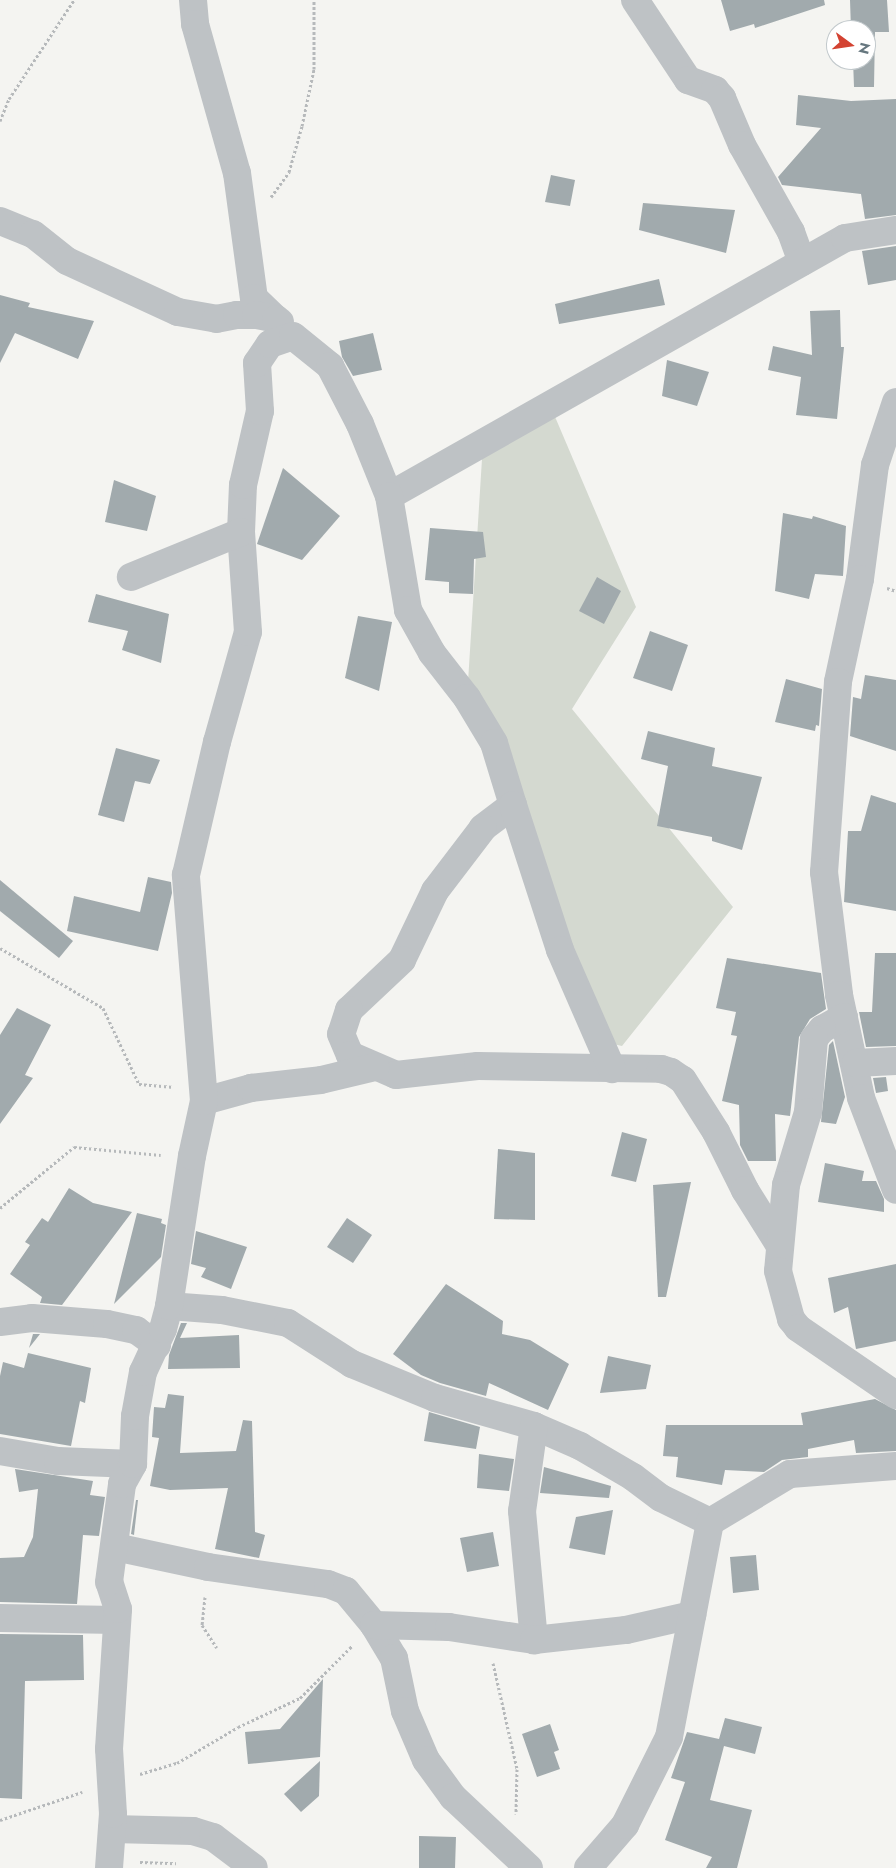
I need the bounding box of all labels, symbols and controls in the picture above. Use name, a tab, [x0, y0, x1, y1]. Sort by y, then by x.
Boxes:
north arrow	[826, 20, 876, 70]
text: N	[854, 41, 876, 56]

